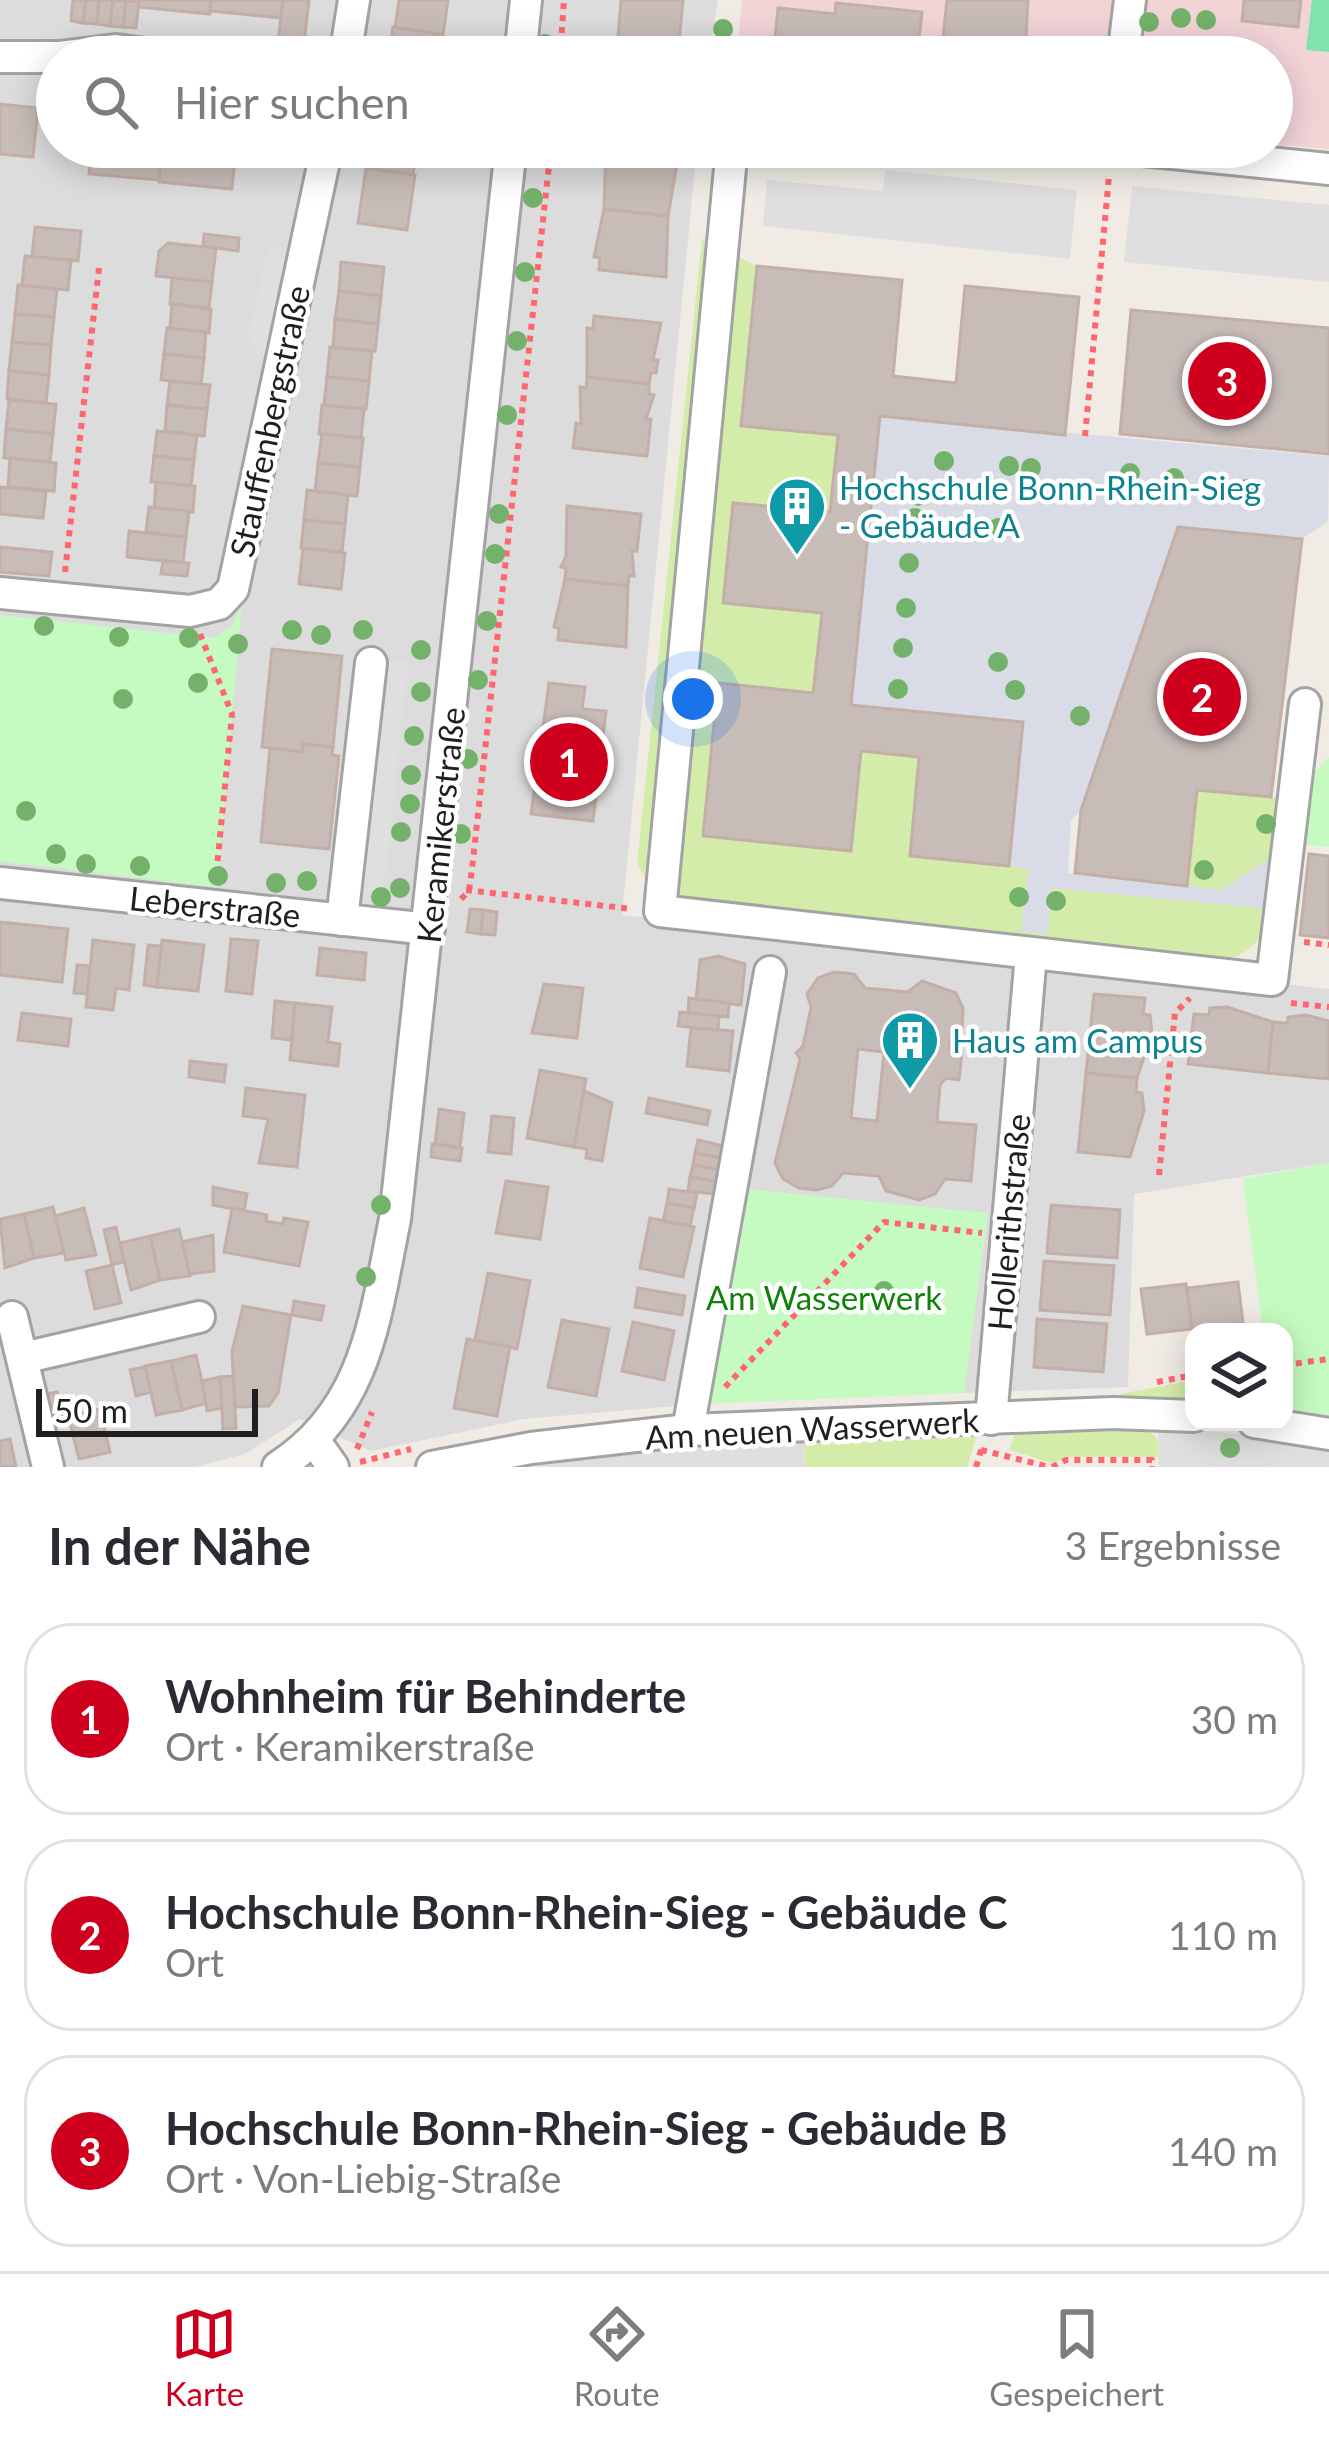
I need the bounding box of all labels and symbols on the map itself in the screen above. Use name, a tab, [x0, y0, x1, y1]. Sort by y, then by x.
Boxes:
street label: Stauffenbergstraße	[221, 282, 317, 560]
pin: 3	[1188, 336, 1266, 426]
place label: Hochschule Bonn-Rhein-Sieg - Gebäude A	[839, 467, 1261, 545]
building icon: Hochschule Bonn-Rhein-Sieg - Gebäude A	[766, 475, 828, 557]
pin: 2	[1163, 652, 1241, 742]
your location	[663, 669, 723, 729]
street label: Keramikerstraße	[408, 705, 472, 945]
pin: 1	[530, 717, 608, 807]
street label: Leberstraße	[127, 877, 303, 935]
building icon: Haus am Campus	[879, 1009, 941, 1091]
place label: Haus am Campus	[952, 1020, 1203, 1060]
street label: Hollerithstraße	[979, 1112, 1037, 1332]
park label: Am Wasserwerk	[706, 1277, 942, 1317]
scale bar	[36, 1383, 258, 1436]
street label: Am neuen Wasserwerk	[644, 1399, 980, 1457]

